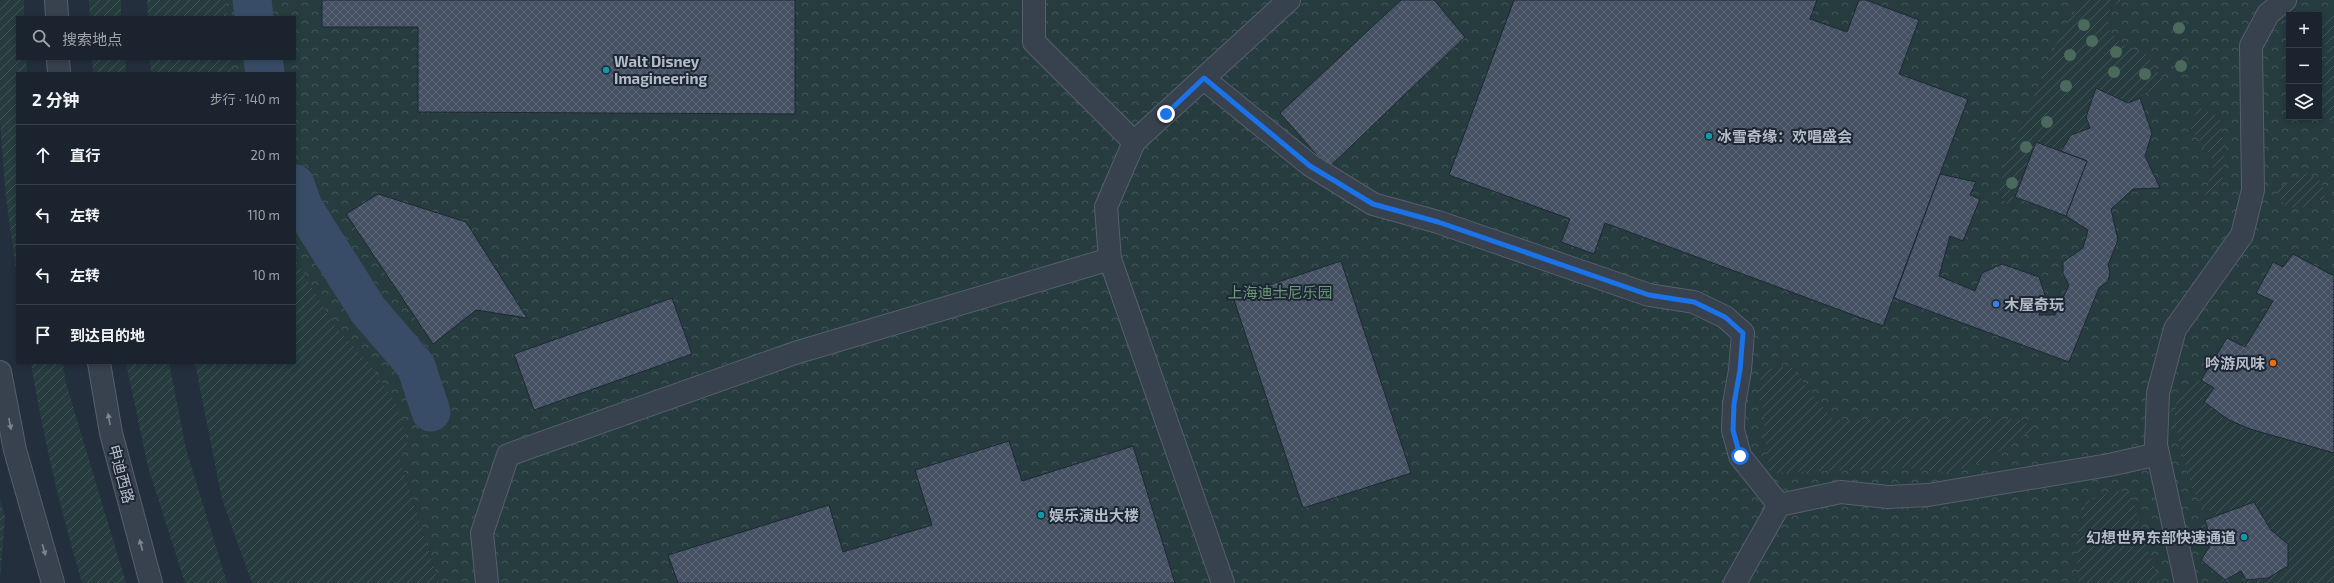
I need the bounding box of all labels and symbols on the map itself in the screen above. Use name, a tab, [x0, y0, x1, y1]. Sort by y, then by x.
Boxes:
place label: Walt Disney Imagineering	[614, 52, 707, 87]
marker: Walt Disney Imagineering	[601, 65, 611, 75]
route end	[1157, 105, 1175, 123]
place label: 冰雪奇缘：欢唱盛会	[1717, 127, 1852, 145]
marker: 冰雪奇缘：欢唱盛会	[1704, 131, 1714, 141]
park label: 上海迪士尼乐园	[1227, 283, 1333, 301]
place label: 木屋奇玩	[2004, 295, 2064, 313]
marker: 木屋奇玩	[1991, 299, 2001, 309]
place label: 吟游风味	[2205, 354, 2265, 372]
marker: 吟游风味	[2268, 358, 2278, 368]
one-way arrow	[106, 413, 112, 426]
one-way arrow	[7, 418, 13, 430]
street label: 申迪西路	[106, 443, 138, 505]
route start	[1731, 447, 1749, 465]
place label: 娱乐演出大楼	[1049, 506, 1139, 524]
marker: 娱乐演出大楼	[1036, 510, 1046, 520]
place label: 幻想世界东部快速通道	[2086, 528, 2236, 546]
marker: 幻想世界东部快速通道	[2239, 532, 2249, 542]
one-way arrow	[138, 539, 144, 552]
one-way arrow	[41, 543, 47, 556]

